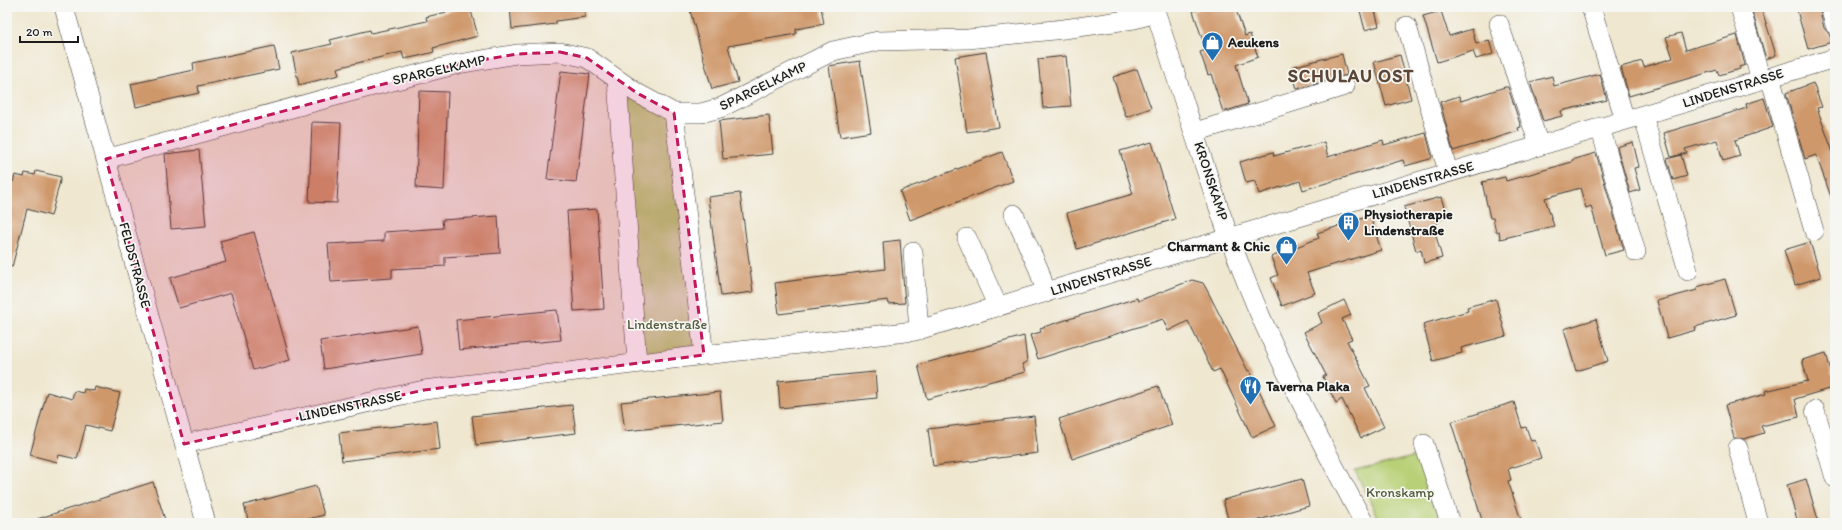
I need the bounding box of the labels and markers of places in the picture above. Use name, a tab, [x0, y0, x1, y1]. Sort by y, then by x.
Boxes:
shop icon: Aeukens	[1199, 29, 1225, 62]
place label: Aeukens	[1227, 34, 1279, 51]
place label: Physiotherapie Lindenstraße	[1364, 206, 1453, 239]
building icon: Physiotherapie Lindenstraße	[1336, 209, 1362, 242]
shop icon: Charmant & Chic	[1273, 233, 1299, 266]
place label: Charmant & Chic	[1167, 238, 1270, 255]
restaurant icon: Taverna Plaka	[1238, 373, 1264, 406]
place label: Taverna Plaka	[1265, 378, 1350, 395]

